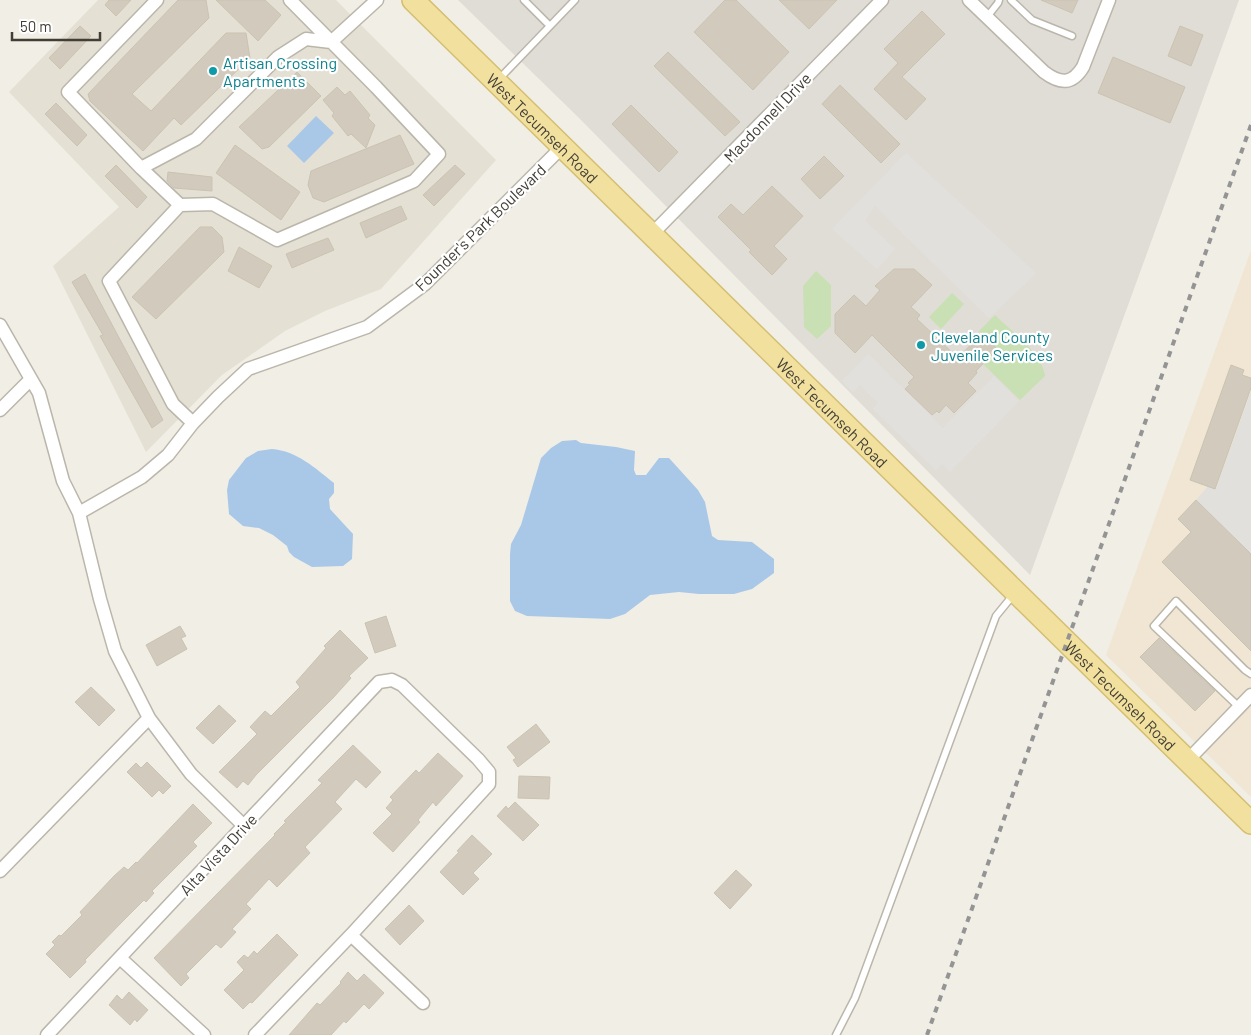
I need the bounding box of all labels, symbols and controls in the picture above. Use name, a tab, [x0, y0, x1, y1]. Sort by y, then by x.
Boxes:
scale bar	[12, 10, 100, 42]
text: 50 m	[20, 17, 52, 35]
place label: Artisan Crossing Apartments	[223, 53, 337, 90]
marker: Artisan Crossing Apartments	[207, 65, 219, 77]
street label: Macdonnell Drive	[719, 68, 815, 166]
street label: West Tecumseh Road	[483, 69, 602, 186]
street label: Founder's Park Boulevard	[411, 160, 549, 294]
place label: Cleveland County Juvenile Services	[931, 327, 1053, 364]
marker: Cleveland County Juvenile Services	[915, 339, 927, 351]
street label: West Tecumseh Road	[773, 353, 892, 471]
street label: West Tecumseh Road	[1061, 636, 1180, 754]
street label: Alta Vista Drive	[175, 809, 261, 899]

